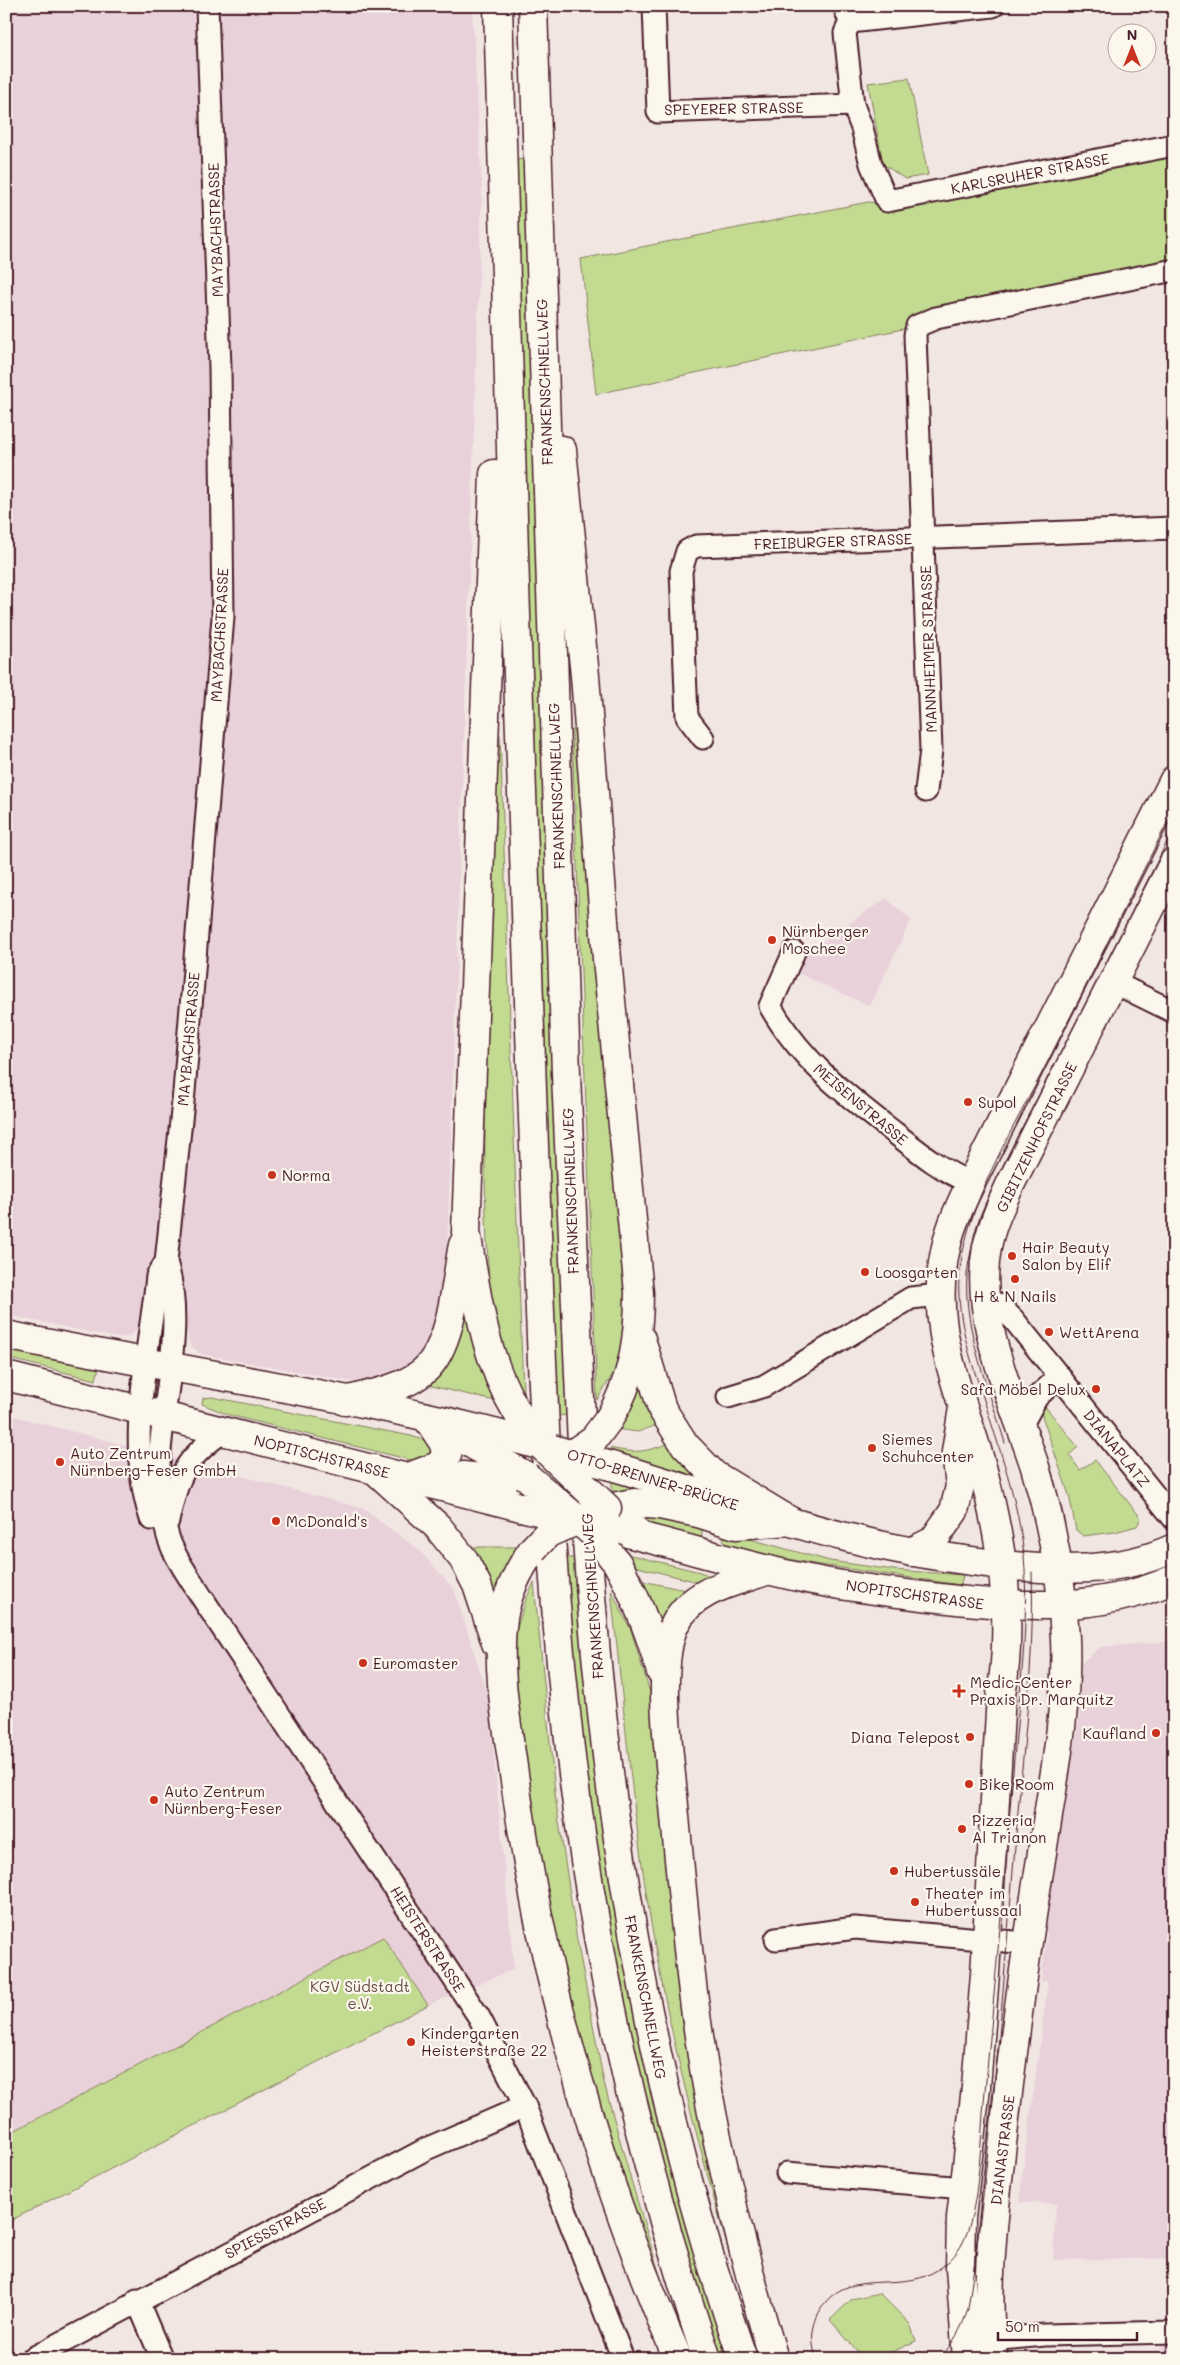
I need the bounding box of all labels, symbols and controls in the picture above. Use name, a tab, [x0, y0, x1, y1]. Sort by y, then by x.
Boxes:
north arrow	[1108, 22, 1158, 72]
text: N	[1127, 25, 1137, 44]
street label: SPEYERER STRASSE	[664, 97, 804, 119]
street label: KARLSRUHER STRASSE	[949, 148, 1111, 198]
street label: MAYBACHSTRASSE	[203, 162, 227, 298]
street label: FRANKENSCHNELLWEG	[531, 298, 557, 466]
street label: FREIBURGER STRASSE	[753, 528, 913, 554]
street label: MANNHEIMER STRASSE	[915, 565, 941, 733]
street label: MAYBACHSTRASSE	[205, 567, 233, 703]
street label: FRANKENSCHNELLWEG	[543, 702, 569, 870]
place label: Nürnberger Moschee	[782, 921, 869, 958]
marker: Nürnberger Moschee	[766, 934, 778, 946]
street label: MAYBACHSTRASSE	[172, 971, 204, 1107]
street label: GIBITZENHOFSTRASSE	[991, 1058, 1081, 1216]
street label: MEISENSTRASSE	[810, 1059, 913, 1150]
place label: Supol	[978, 1092, 1017, 1112]
marker: Supol	[962, 1096, 974, 1108]
street label: FRANKENSCHNELLWEG	[557, 1107, 583, 1275]
place label: Norma	[282, 1165, 331, 1185]
marker: Norma	[266, 1169, 278, 1181]
place label: Hair Beauty Salon by Elif	[1022, 1237, 1112, 1274]
marker: Hair Beauty Salon by Elif	[1006, 1250, 1018, 1262]
place label: Loosgarten	[875, 1262, 958, 1282]
marker: Loosgarten	[859, 1266, 871, 1278]
marker: H & N Nails	[1009, 1273, 1021, 1285]
place label: H & N Nails	[973, 1286, 1057, 1306]
place label: WettArena	[1059, 1322, 1140, 1342]
marker: WettArena	[1043, 1326, 1055, 1338]
place label: Safa Möbel Delux	[961, 1379, 1086, 1399]
marker: Safa Möbel Delux	[1090, 1383, 1102, 1395]
street label: DIANAPLATZ	[1079, 1405, 1155, 1491]
street label: NOPITSCHSTRASSE	[252, 1429, 392, 1483]
place label: Siemes Schuhcenter	[882, 1429, 974, 1466]
marker: Siemes Schuhcenter	[866, 1442, 878, 1454]
place label: Auto Zentrum Nürnberg-Feser GmbH	[70, 1443, 236, 1480]
street label: OTTO-BRENNER-BRÜCKE	[565, 1443, 742, 1515]
marker: Auto Zentrum Nürnberg-Feser GmbH	[54, 1456, 66, 1468]
place label: McDonald's	[286, 1511, 368, 1531]
street label: FRANKENSCHNELLWEG	[576, 1512, 608, 1680]
marker: McDonald's	[270, 1515, 282, 1527]
street label: NOPITSCHSTRASSE	[845, 1574, 986, 1614]
place label: Euromaster	[373, 1653, 458, 1673]
marker: Euromaster	[357, 1657, 369, 1669]
place label: Medic-Center Praxis Dr. Marquitz	[970, 1672, 1114, 1709]
marker: Medic-Center Praxis Dr. Marquitz	[952, 1684, 966, 1698]
place label: Kaufland	[1083, 1723, 1146, 1743]
place label: Diana Telepost	[851, 1727, 960, 1747]
marker: Kaufland	[1150, 1727, 1162, 1739]
marker: Diana Telepost	[964, 1731, 976, 1743]
place label: Bike Room	[979, 1774, 1054, 1794]
marker: Bike Room	[963, 1778, 975, 1790]
place label: Auto Zentrum Nürnberg-Feser	[164, 1781, 282, 1818]
marker: Auto Zentrum Nürnberg-Feser	[148, 1794, 160, 1806]
place label: Pizzeria Al Trianon	[972, 1810, 1046, 1847]
marker: Pizzeria Al Trianon	[956, 1823, 968, 1835]
place label: Hubertussäle	[904, 1861, 1001, 1881]
marker: Hubertussäle	[888, 1865, 900, 1877]
street label: HEISTERSTRASSE	[386, 1882, 470, 1996]
place label: Theater im Hubertussaal	[925, 1883, 1022, 1920]
marker: Theater im Hubertussaal	[909, 1896, 921, 1908]
street label: FRANKENSCHNELLWEG	[620, 1913, 672, 2081]
park label: KGV Südstadt e.V.	[310, 1976, 410, 2013]
place label: Kindergarten Heisterstraße 22	[421, 2023, 547, 2060]
marker: Kindergarten Heisterstraße 22	[405, 2036, 417, 2048]
street label: DIANASTRASSE	[985, 2093, 1019, 2206]
street label: SPIESSSTRASSE	[221, 2193, 329, 2263]
scale bar	[998, 2310, 1136, 2342]
text: 50 m	[1005, 2316, 1040, 2336]

